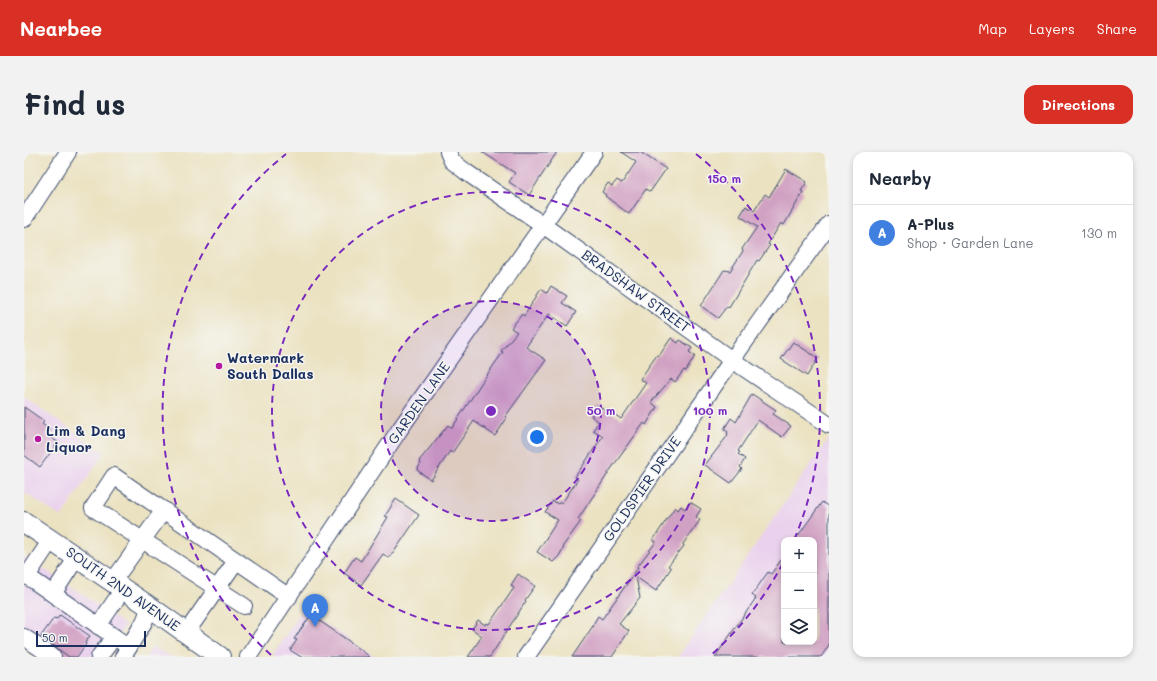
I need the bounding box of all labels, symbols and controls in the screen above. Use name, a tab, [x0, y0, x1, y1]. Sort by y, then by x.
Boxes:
text: Nearbee	[20, 16, 102, 41]
text: Map	[978, 19, 1007, 38]
text: Layers	[1029, 19, 1075, 38]
text: Share	[1097, 19, 1137, 38]
button: Directions	[1024, 85, 1133, 124]
text: Find us	[24, 86, 125, 122]
text: Nearby	[869, 167, 931, 189]
text: 150 m	[707, 170, 741, 186]
text: A-Plus	[907, 214, 954, 234]
text: A	[877, 224, 887, 241]
text: 130 m	[1081, 224, 1117, 241]
text: Shop · Garden Lane	[907, 234, 1033, 251]
street label: BRADSHAW STREET	[578, 245, 695, 337]
place label: Watermark South Dallas	[227, 348, 314, 383]
street label: GARDEN LANE	[383, 358, 454, 448]
marker: Watermark South Dallas	[214, 361, 224, 371]
text: 50 m	[587, 402, 615, 418]
text: 100 m	[693, 402, 727, 418]
centre of rings	[484, 404, 498, 418]
place label: Lim & Dang Liquor	[46, 421, 126, 456]
your location	[527, 427, 547, 447]
street label: GOLDSPIER DRIVE	[598, 432, 685, 545]
marker: Lim & Dang Liquor	[33, 434, 43, 444]
map controls	[781, 537, 817, 645]
button: +	[781, 537, 817, 573]
street label: SOUTH 2ND AVENUE	[63, 542, 184, 635]
button: −	[781, 573, 817, 609]
pin: A	[302, 594, 328, 627]
button: layers	[781, 609, 817, 645]
scale bar	[36, 629, 146, 648]
text: 50 m	[42, 630, 68, 645]

